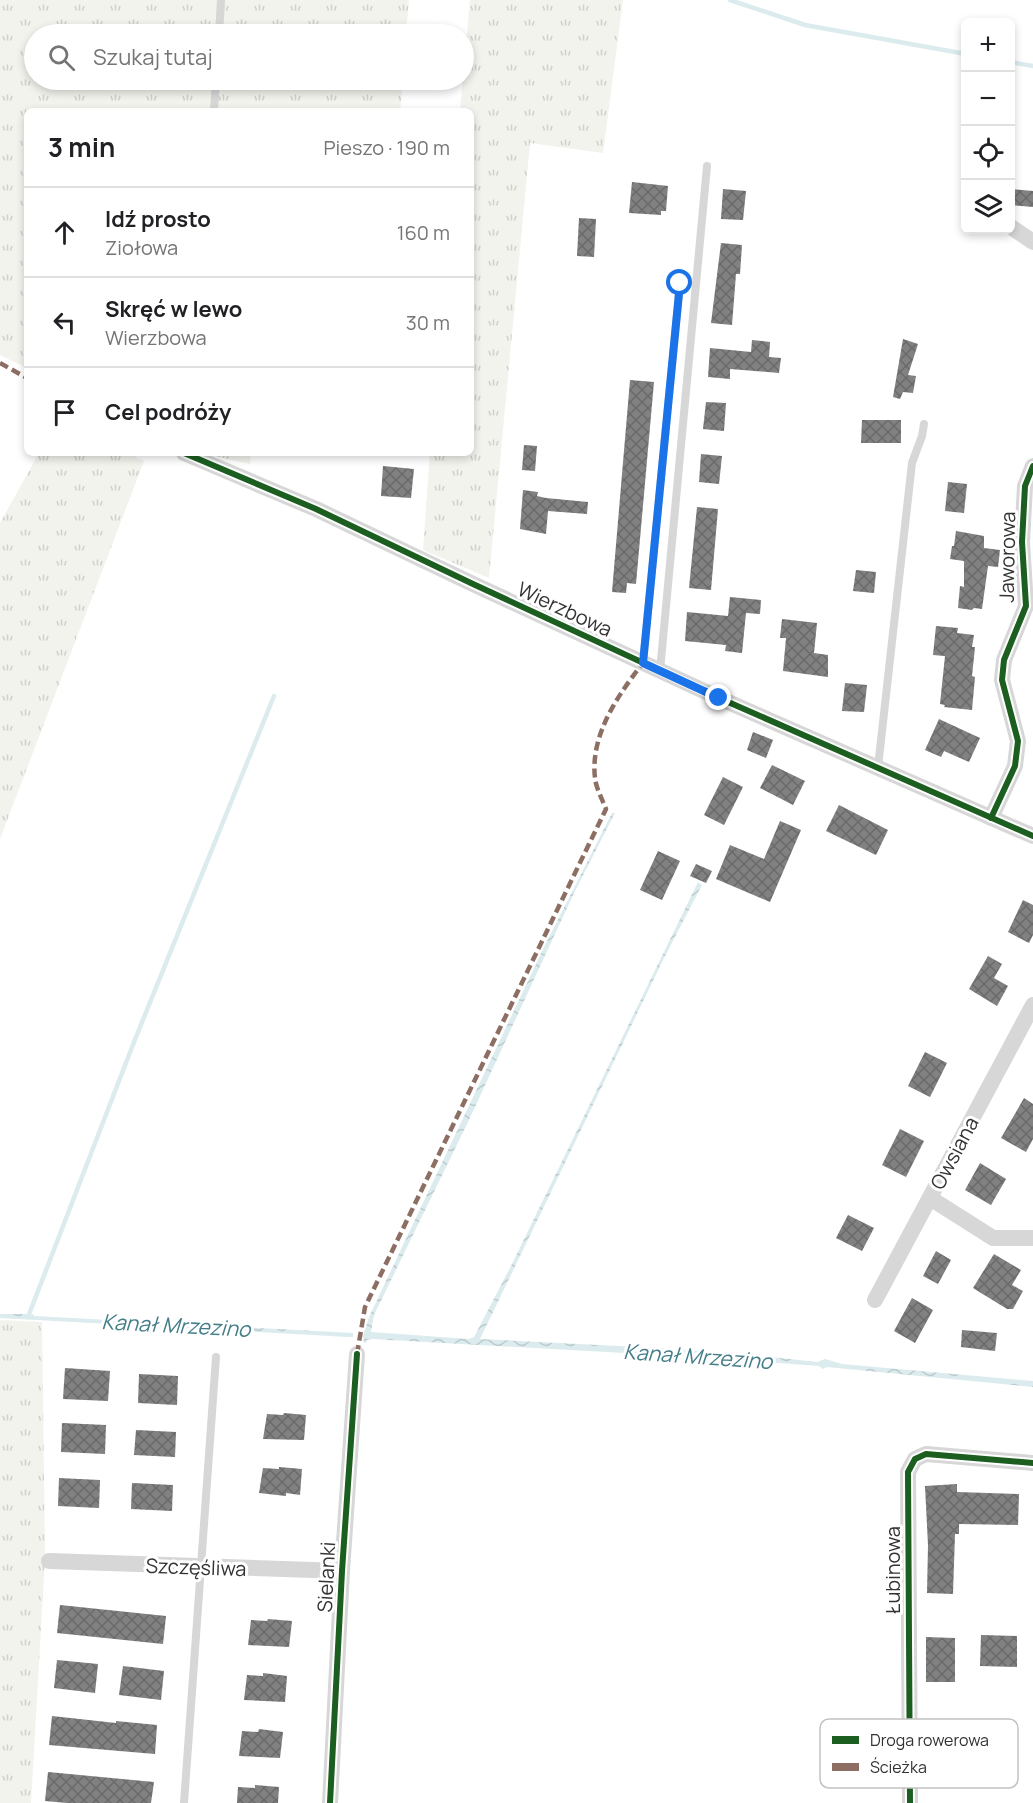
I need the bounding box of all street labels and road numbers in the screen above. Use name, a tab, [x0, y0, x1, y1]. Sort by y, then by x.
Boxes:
street label: Jaworowa	[993, 511, 1021, 603]
street label: Wierzbowa	[513, 575, 617, 643]
street label: Owsiana	[924, 1112, 984, 1194]
street label: Łubinowa	[879, 1526, 906, 1614]
street label: Sielanki	[311, 1541, 341, 1613]
street label: Szczęśliwa	[145, 1552, 247, 1582]

